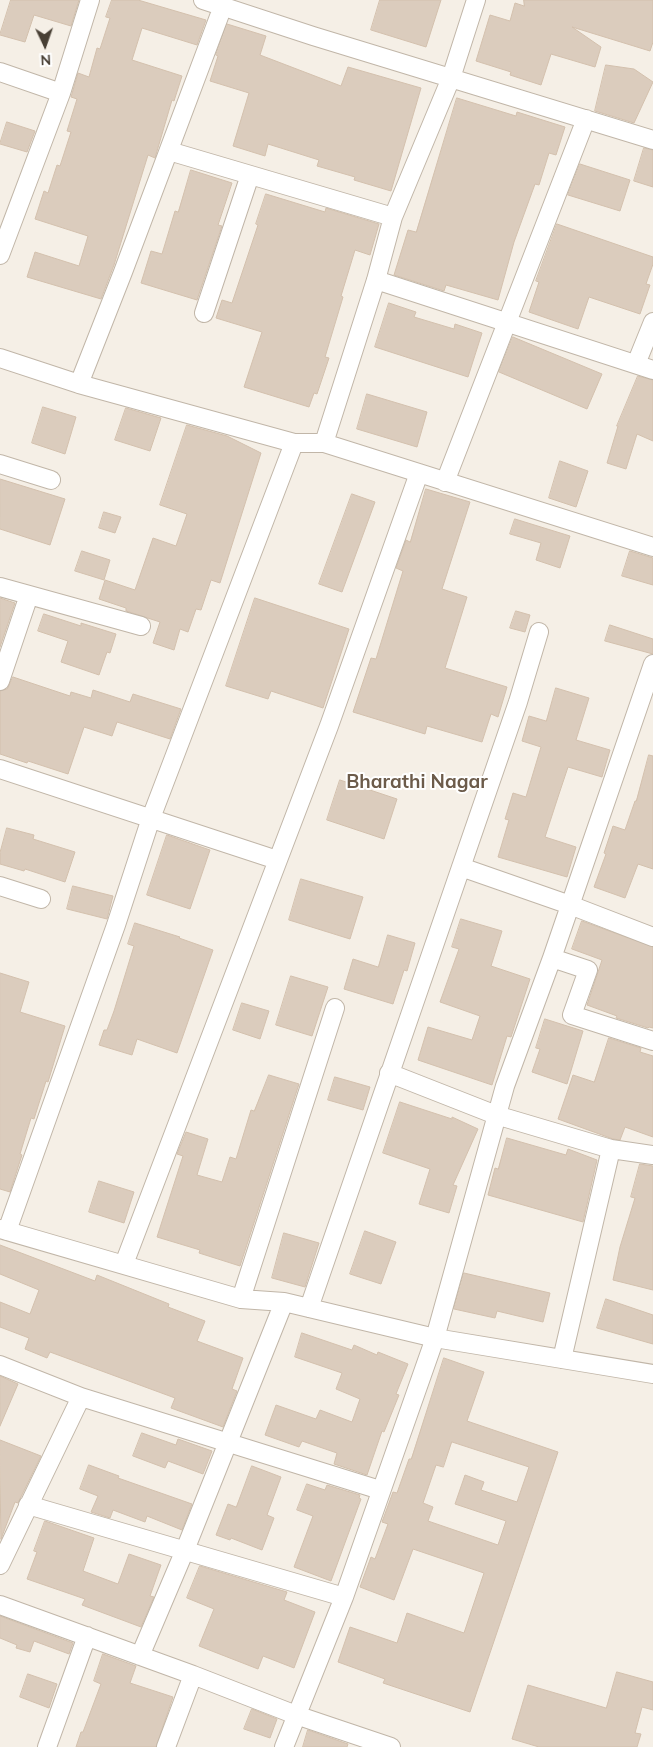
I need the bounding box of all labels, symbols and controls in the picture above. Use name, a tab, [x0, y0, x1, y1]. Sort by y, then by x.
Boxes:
north arrow	[20, 20, 70, 70]
text: N	[40, 51, 52, 69]
district label: Bharathi Nagar	[346, 771, 488, 793]

